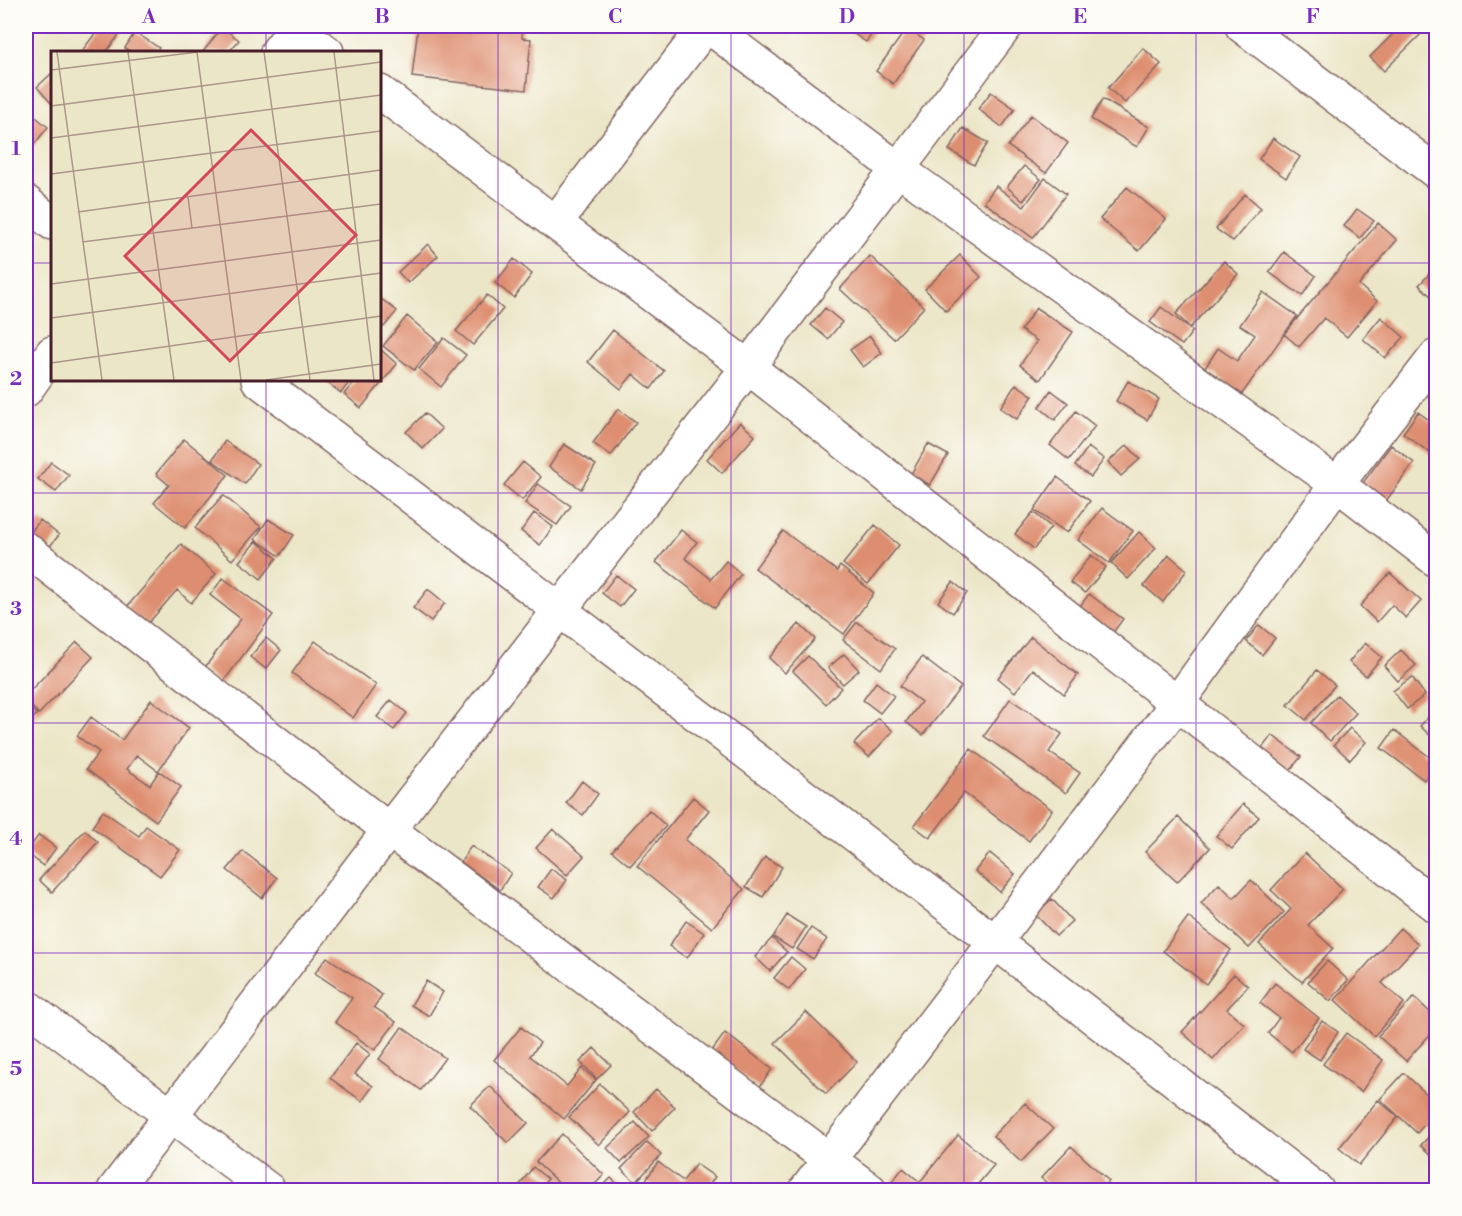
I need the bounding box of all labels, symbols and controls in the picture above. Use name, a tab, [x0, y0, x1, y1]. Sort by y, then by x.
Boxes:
text: A	[141, 5, 157, 30]
text: B	[374, 5, 390, 30]
text: C	[608, 5, 622, 30]
text: D	[839, 5, 855, 30]
text: E	[1073, 5, 1087, 30]
text: F	[1306, 5, 1320, 30]
inset map	[51, 51, 381, 381]
text: 1	[11, 137, 21, 162]
text: 2	[10, 367, 22, 392]
text: 3	[10, 597, 22, 622]
text: 4	[9, 827, 23, 852]
text: 5	[10, 1057, 22, 1082]

